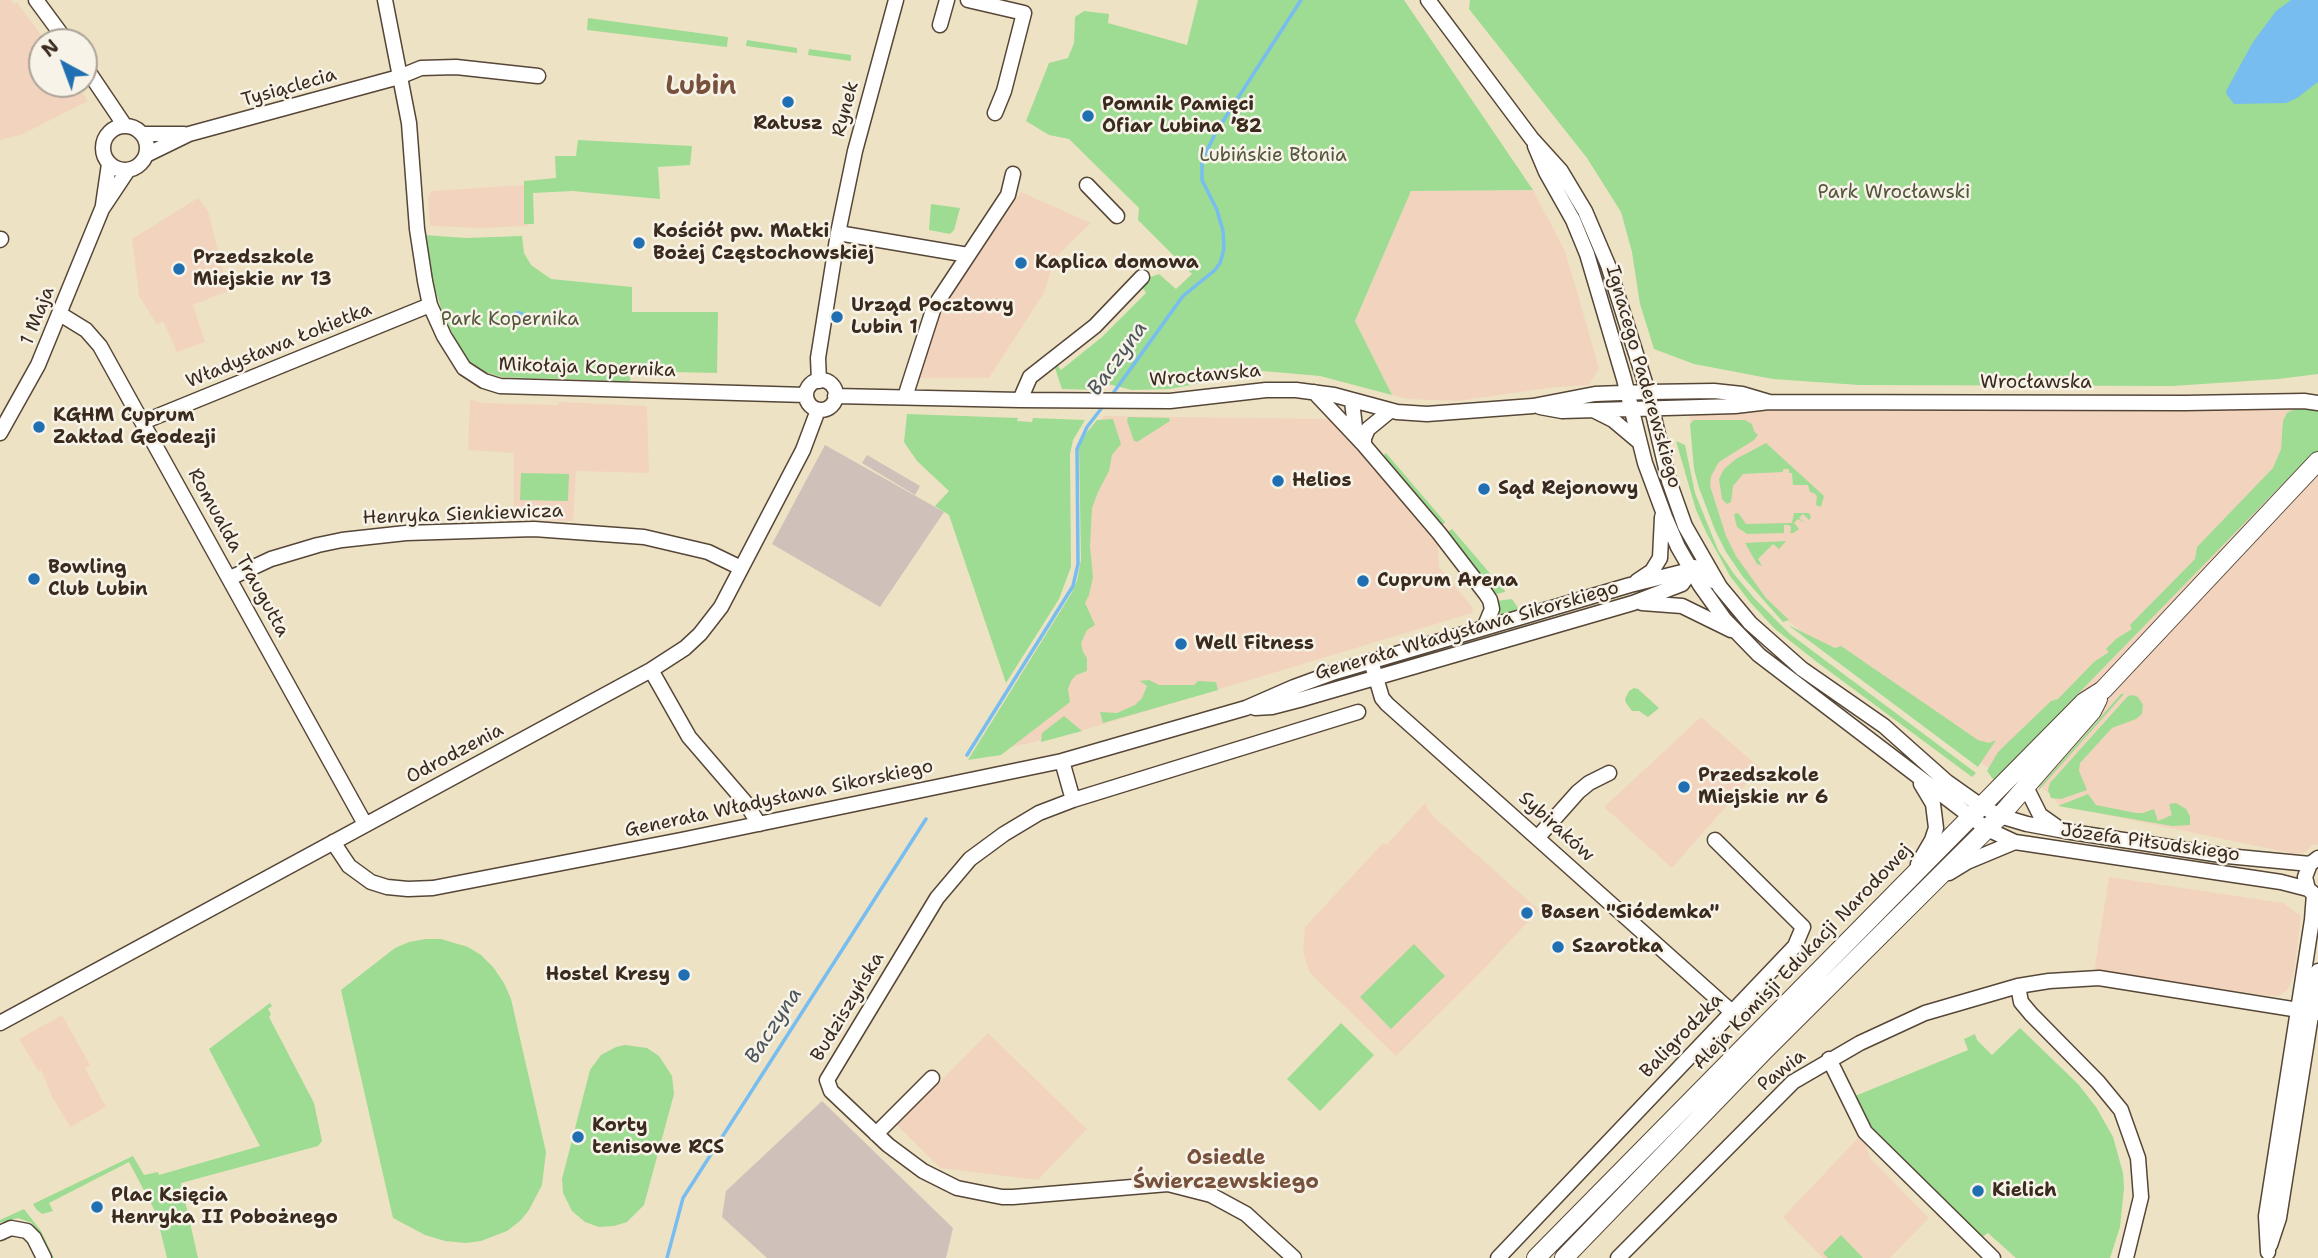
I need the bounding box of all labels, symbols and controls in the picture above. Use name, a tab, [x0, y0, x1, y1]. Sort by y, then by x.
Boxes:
north arrow	[28, 28, 98, 98]
text: N	[36, 34, 64, 63]
street label: Tysiąclecia	[239, 64, 339, 112]
district label: Lubin	[666, 71, 736, 103]
street label: Rynek	[828, 79, 864, 139]
marker: Ratusz	[780, 94, 796, 110]
place label: Pomnik Pamięci Ofiar Lubina ’82	[1102, 94, 1262, 138]
marker: Pomnik Pamięci Ofiar Lubina ’82	[1080, 108, 1096, 124]
place label: Ratusz	[753, 113, 823, 135]
park label: Lubińskie Błonia	[1199, 145, 1347, 167]
park label: Park Wrocławski	[1818, 182, 1970, 204]
place label: Kościół pw. Matki Bożej Częstochowskiej	[653, 221, 874, 265]
marker: Kościół pw. Matki Bożej Częstochowskiej	[631, 235, 647, 251]
place label: Przedszkole Miejskie nr 13	[193, 247, 332, 291]
place label: Kaplica domowa	[1035, 252, 1199, 274]
marker: Kaplica domowa	[1013, 255, 1029, 271]
marker: Przedszkole Miejskie nr 13	[171, 261, 187, 277]
street label: Ignacego Paderewskiego	[1600, 263, 1686, 491]
street label: 1 Maja	[16, 283, 60, 349]
place label: Urząd Pocztowy Lubin 1	[851, 295, 1014, 339]
street label: Władysława Łokietka	[183, 298, 375, 394]
park label: Park Kopernika	[441, 309, 579, 331]
marker: Urząd Pocztowy Lubin 1	[829, 309, 845, 325]
water label: Baczyna	[1083, 317, 1153, 401]
street label: Mikołaja Kopernika	[498, 354, 676, 382]
street label: Wrocławska	[1148, 360, 1262, 392]
street label: Wrocławska	[1980, 372, 2092, 394]
place label: KGHM Cuprum Zakład Geodezji	[53, 405, 216, 449]
marker: KGHM Cuprum Zakład Geodezji	[31, 419, 47, 435]
street label: Romualda Traugutta	[182, 465, 294, 641]
place label: Helios	[1292, 470, 1352, 492]
marker: Helios	[1270, 473, 1286, 489]
place label: Sąd Rejonowy	[1498, 478, 1638, 500]
marker: Sąd Rejonowy	[1476, 481, 1492, 497]
street label: Henryka Sienkiewicza	[362, 500, 564, 530]
place label: Bowling Club Lubin	[48, 557, 148, 601]
place label: Cuprum Arena	[1377, 570, 1518, 592]
marker: Bowling Club Lubin	[26, 571, 42, 587]
marker: Cuprum Arena	[1355, 573, 1371, 589]
street label: Generała Władysława Sikorskiego	[1312, 577, 1622, 685]
place label: Well Fitness	[1195, 633, 1314, 655]
marker: Well Fitness	[1173, 636, 1189, 652]
street label: Odrodzenia	[403, 719, 507, 789]
street label: Generała Władysława Sikorskiego	[623, 755, 935, 843]
place label: Przedszkole Miejskie nr 6	[1698, 765, 1828, 809]
marker: Przedszkole Miejskie nr 6	[1676, 779, 1692, 795]
street label: Sybiraków	[1513, 787, 1599, 867]
street label: Józefa Piłsudskiego	[2059, 819, 2241, 867]
street label: Aleja Komisji Edukacji Narodowej	[1689, 839, 1917, 1075]
place label: Basen "Siódemka"	[1541, 902, 1719, 924]
marker: Basen "Siódemka"	[1519, 905, 1535, 921]
place label: Szarotka	[1572, 936, 1663, 958]
marker: Szarotka	[1550, 939, 1566, 955]
street label: Budziszyńska	[806, 948, 890, 1066]
place label: Hostel Kresy	[546, 964, 670, 986]
marker: Hostel Kresy	[676, 967, 692, 983]
water label: Baczyna	[740, 983, 808, 1069]
street label: Baligrodzka	[1636, 989, 1728, 1083]
street label: Pawia	[1753, 1045, 1811, 1097]
place label: Korty tenisowe RCS	[592, 1115, 724, 1159]
marker: Korty tenisowe RCS	[570, 1129, 586, 1145]
district label: Osiedle Świerczewskiego	[1133, 1146, 1319, 1196]
place label: Kielich	[1992, 1180, 2057, 1202]
marker: Kielich	[1970, 1183, 1986, 1199]
place label: Plac Księcia Henryka II Pobożnego	[111, 1185, 338, 1229]
marker: Plac Księcia Henryka II Pobożnego	[89, 1199, 105, 1215]

